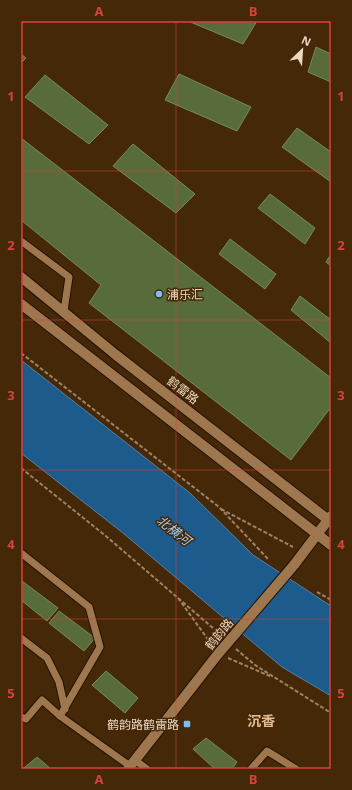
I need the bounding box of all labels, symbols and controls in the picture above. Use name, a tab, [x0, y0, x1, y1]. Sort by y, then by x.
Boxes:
text: A	[95, 2, 104, 20]
text: B	[249, 2, 258, 20]
north arrow	[282, 30, 322, 70]
text: N	[299, 32, 314, 49]
text: 1	[7, 87, 15, 105]
text: 1	[337, 87, 345, 105]
text: 2	[7, 236, 15, 254]
text: 2	[337, 236, 345, 254]
place label: 浦乐汇	[167, 286, 203, 303]
marker: 浦乐汇	[154, 289, 164, 299]
street label: 鹤雷路	[164, 372, 202, 408]
text: 3	[7, 386, 15, 404]
text: 3	[337, 386, 345, 404]
water label: 北横河	[153, 511, 197, 551]
text: 4	[7, 535, 15, 553]
text: 4	[337, 535, 345, 553]
street label: 鹤韵路	[201, 615, 237, 653]
text: 5	[7, 684, 15, 702]
text: 5	[337, 684, 345, 702]
district label: 沉香	[247, 711, 275, 730]
place label: 鹤韵路鹤雷路	[107, 716, 179, 733]
marker: 鹤韵路鹤雷路	[182, 719, 192, 729]
text: A	[95, 770, 104, 788]
text: B	[249, 770, 258, 788]

